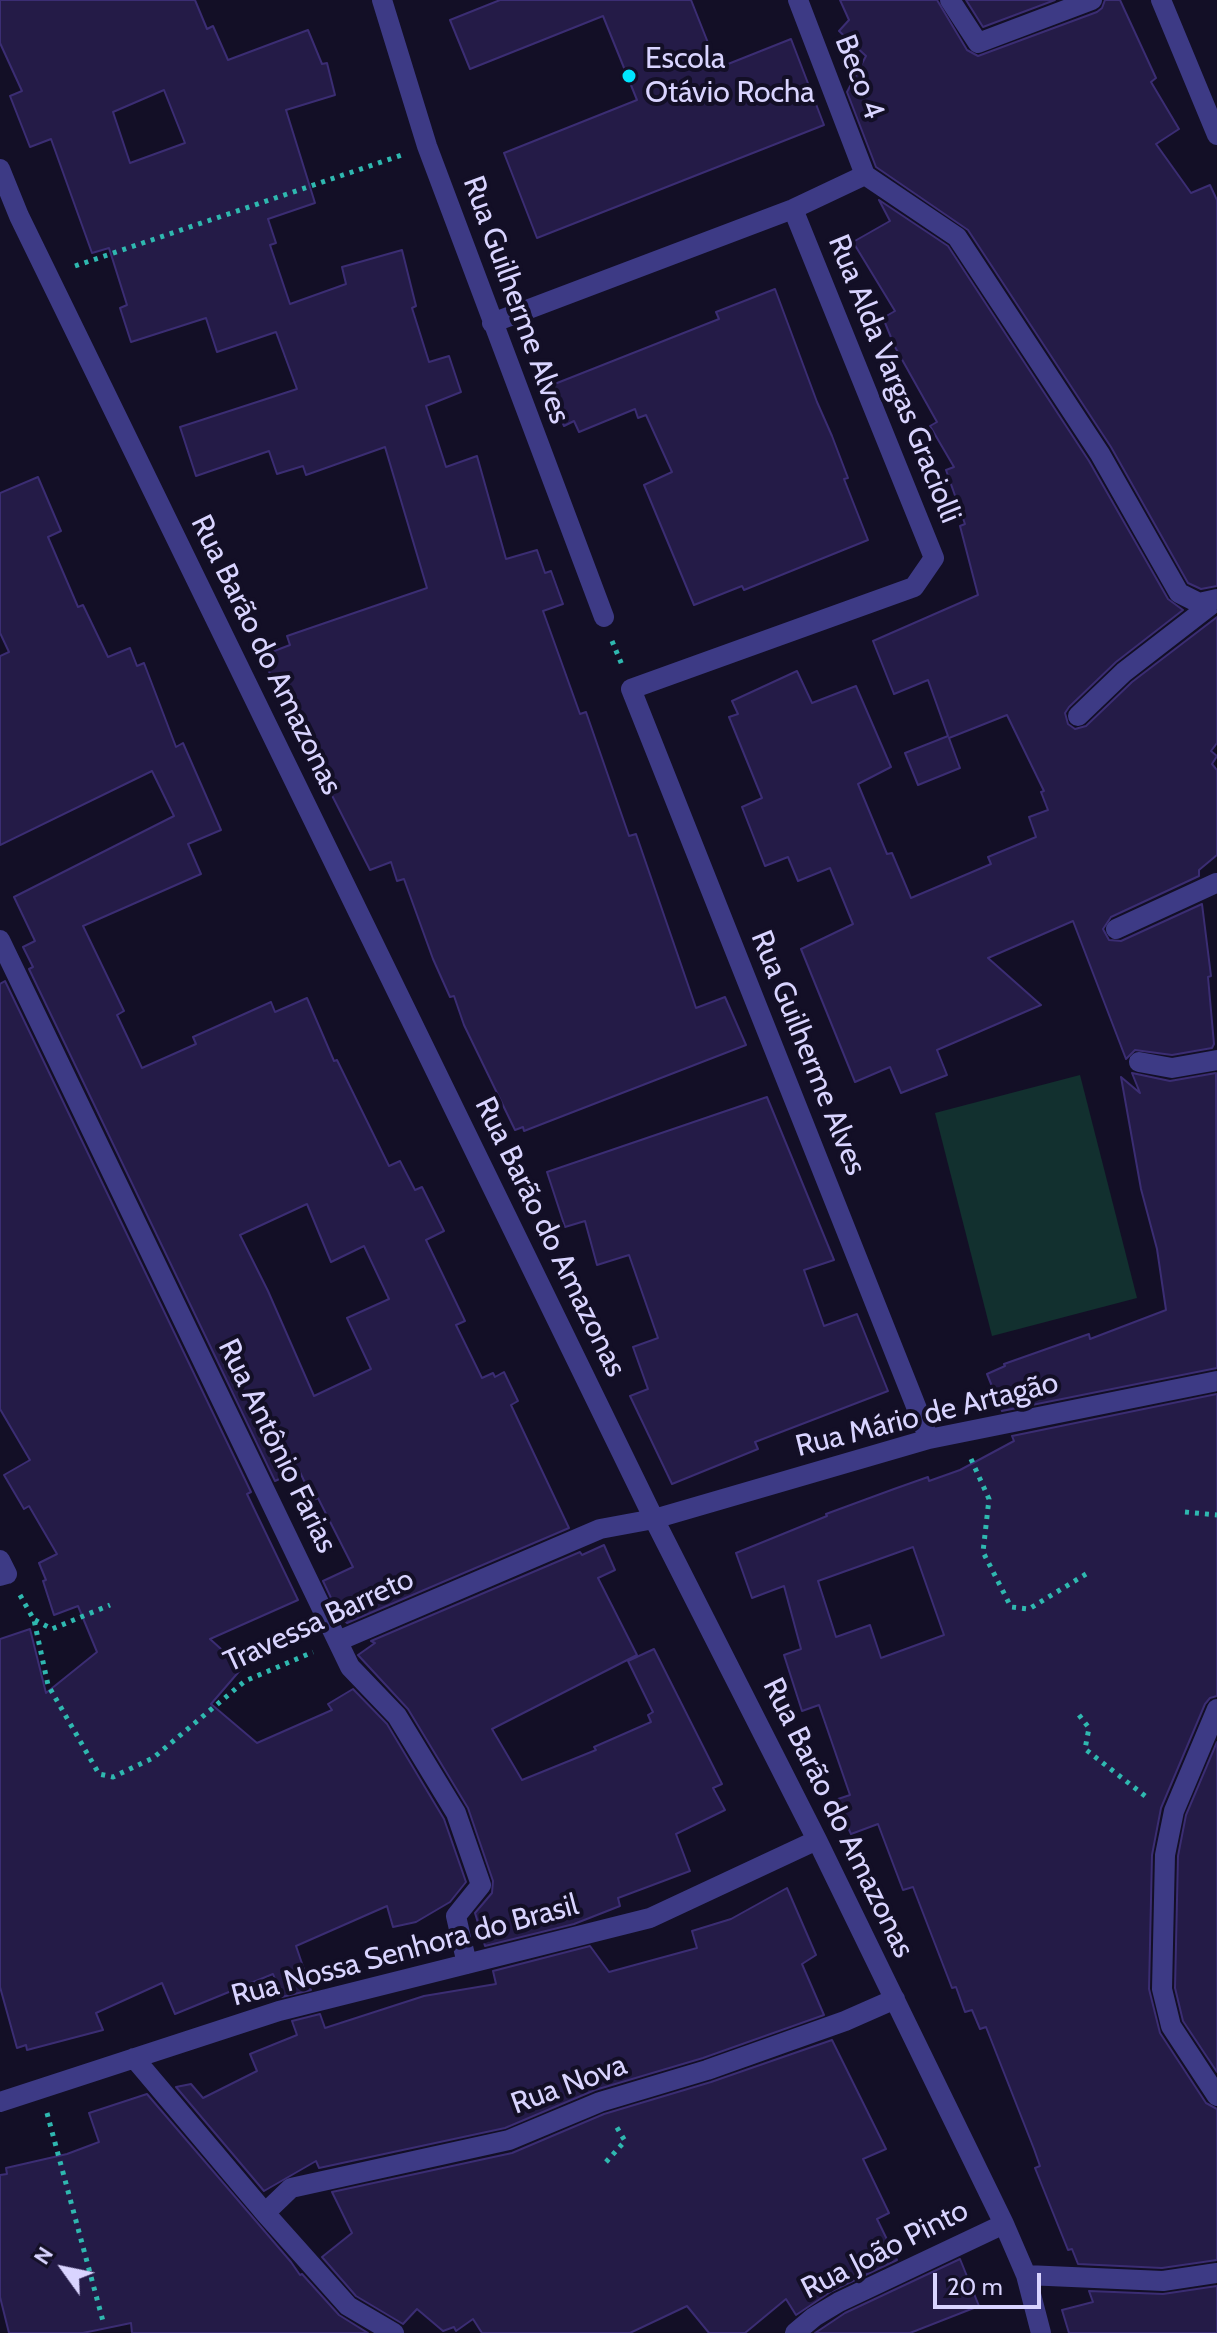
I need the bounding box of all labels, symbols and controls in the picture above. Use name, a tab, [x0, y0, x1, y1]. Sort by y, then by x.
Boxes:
street label: Beco 4	[827, 30, 891, 124]
place label: Escola Otávio Rocha	[645, 41, 815, 112]
marker: Escola Otávio Rocha	[620, 67, 638, 85]
street label: Rua Guilherme Alves	[455, 171, 577, 429]
street label: Rua Alda Vargas Graciolli	[820, 230, 968, 528]
street label: Rua Barão do Amazonas	[183, 509, 349, 801]
street label: Rua Guilherme Alves	[742, 925, 874, 1181]
street label: Rua Barão do Amazonas	[467, 1091, 633, 1383]
street label: Rua Antônio Farias	[210, 1333, 344, 1559]
street label: Rua Mário de Artagão	[792, 1365, 1062, 1465]
street label: Travessa Barreto	[218, 1561, 420, 1681]
street label: Rua Barão do Amazonas	[755, 1672, 921, 1964]
street label: Rua Nossa Senhora do Brasil	[228, 1887, 582, 2015]
street label: Rua Nova	[506, 2047, 632, 2123]
street label: Rua João Pinto	[796, 2193, 974, 2307]
north arrow	[24, 2229, 104, 2309]
text: N	[28, 2242, 59, 2270]
scale bar	[937, 2257, 1045, 2307]
text: 20 m	[947, 2272, 1003, 2301]

